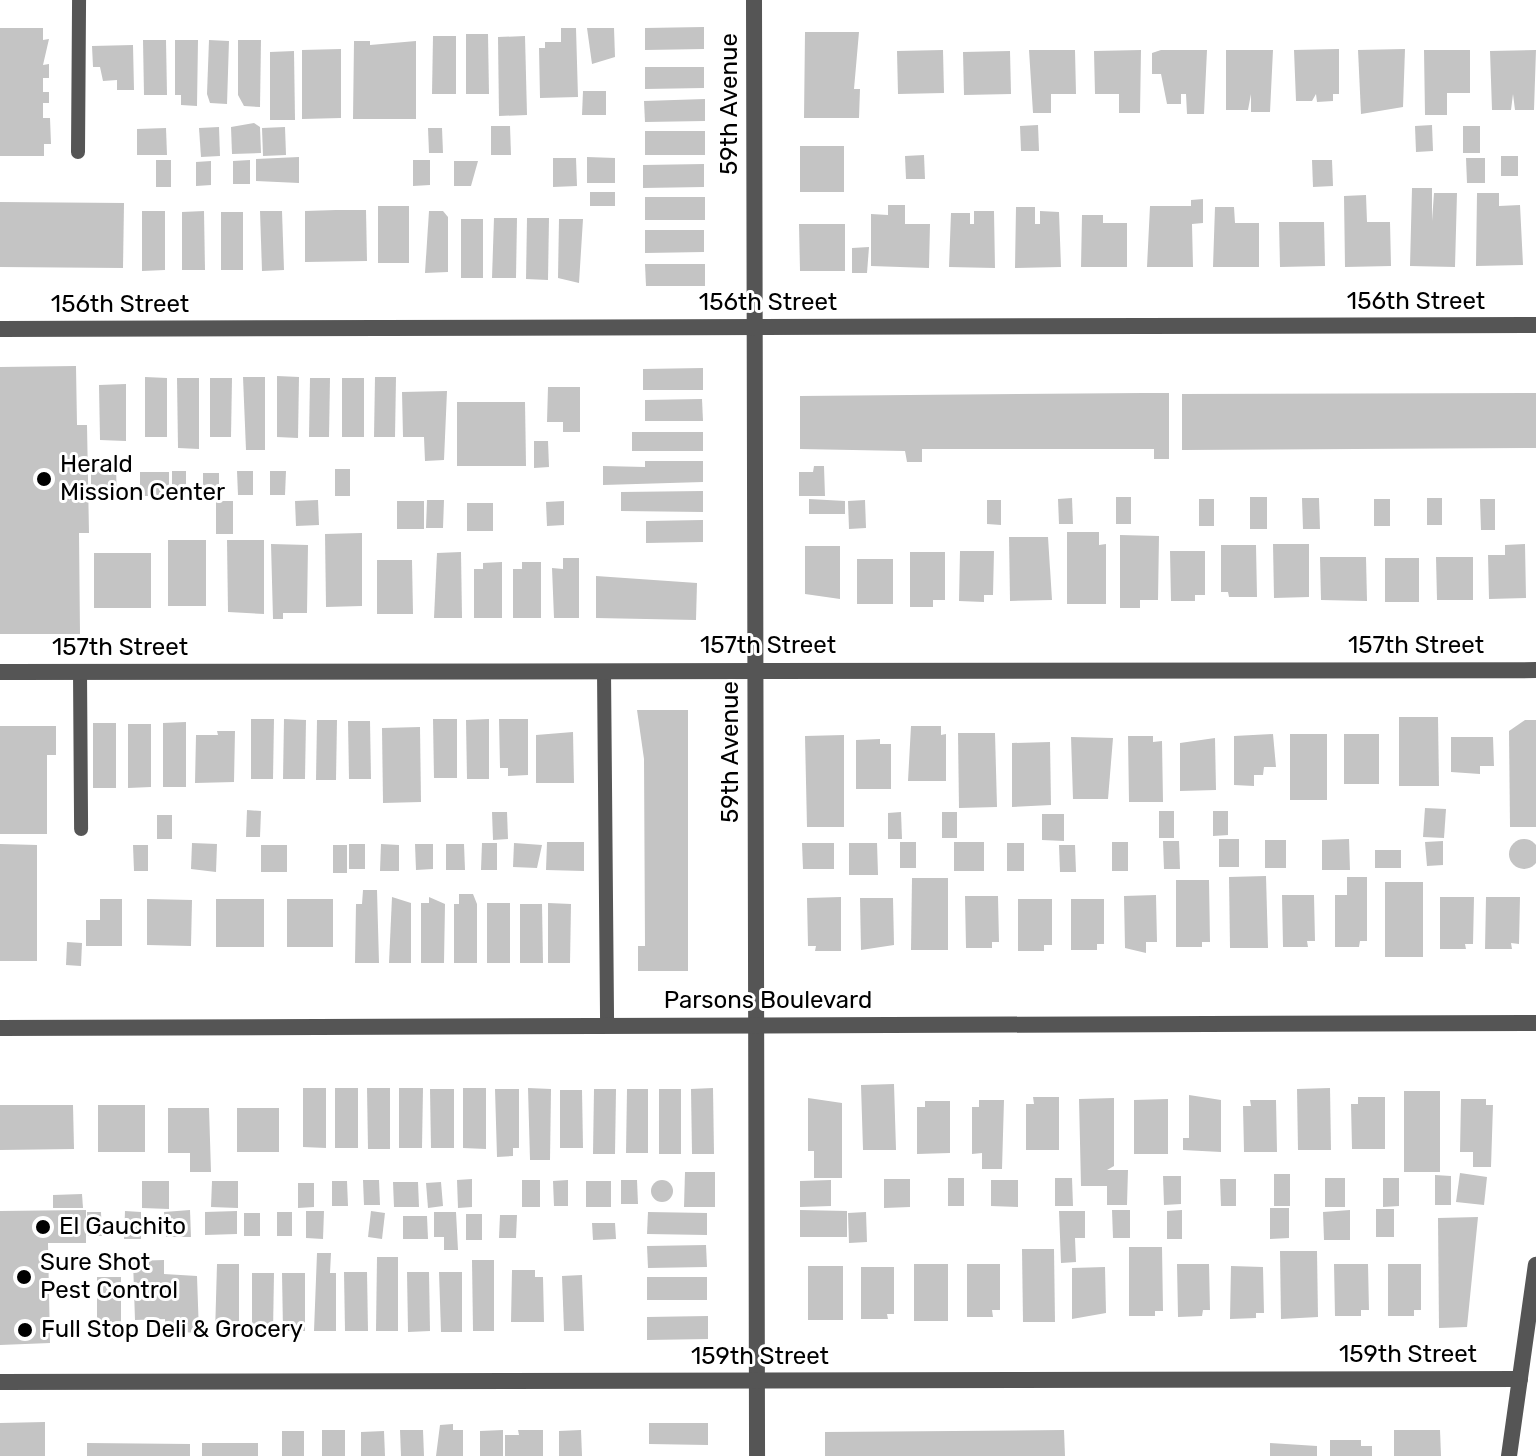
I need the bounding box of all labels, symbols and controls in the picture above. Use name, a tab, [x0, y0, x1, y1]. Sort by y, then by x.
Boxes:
street label: 59th Avenue	[716, 33, 744, 175]
street label: 156th Street	[1347, 288, 1485, 316]
street label: 156th Street	[699, 289, 837, 317]
street label: 156th Street	[51, 291, 189, 319]
place label: Herald Mission Center	[60, 451, 225, 507]
marker: Herald Mission Center	[35, 470, 53, 488]
street label: 157th Street	[700, 632, 836, 660]
street label: 157th Street	[1348, 632, 1484, 660]
street label: 157th Street	[52, 634, 188, 662]
street label: 59th Avenue	[717, 681, 745, 823]
street label: Parsons Boulevard	[664, 987, 872, 1015]
place label: El Gauchito	[59, 1213, 186, 1241]
marker: El Gauchito	[34, 1218, 52, 1236]
place label: Sure Shot Pest Control	[40, 1249, 178, 1305]
marker: Sure Shot Pest Control	[15, 1268, 33, 1286]
place label: Full Stop Deli & Grocery	[41, 1316, 303, 1344]
marker: Full Stop Deli & Grocery	[16, 1321, 34, 1339]
street label: 159th Street	[1339, 1341, 1477, 1369]
street label: 159th Street	[691, 1343, 829, 1371]

